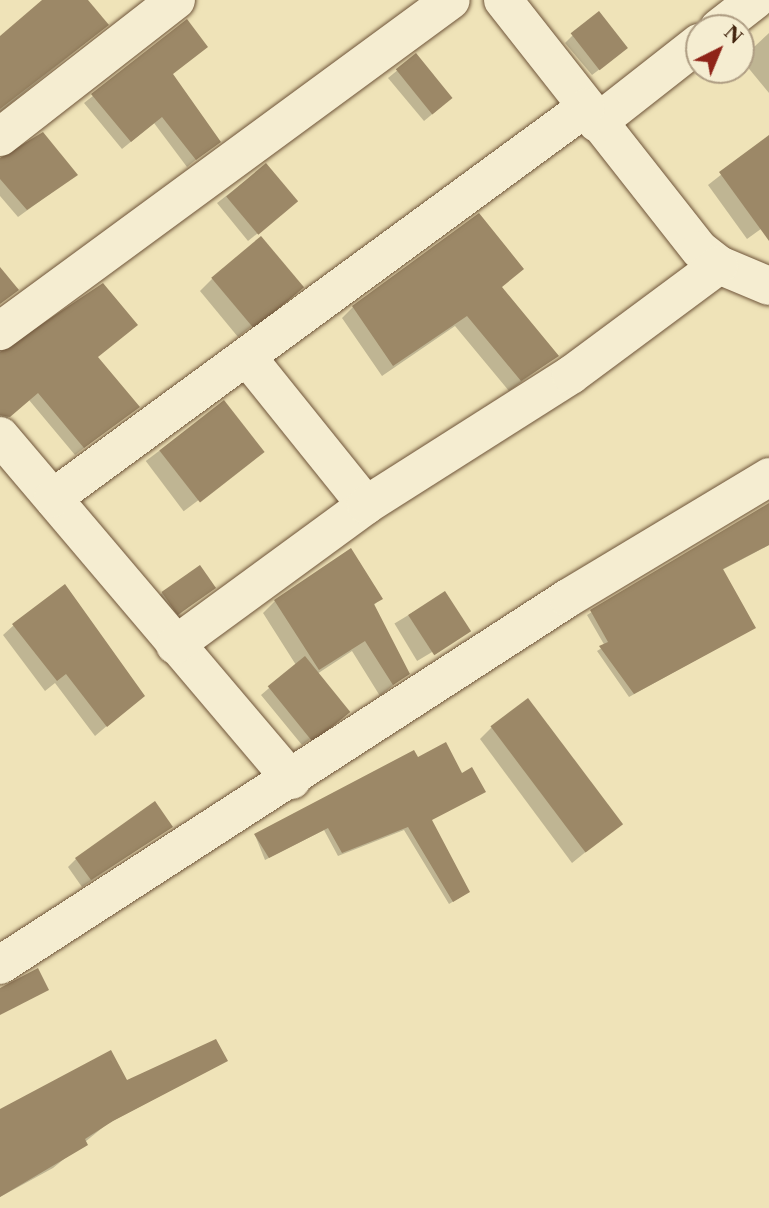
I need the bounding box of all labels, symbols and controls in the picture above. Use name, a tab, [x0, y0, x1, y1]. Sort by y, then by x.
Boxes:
north arrow	[685, 14, 755, 84]
text: N	[719, 21, 747, 49]

